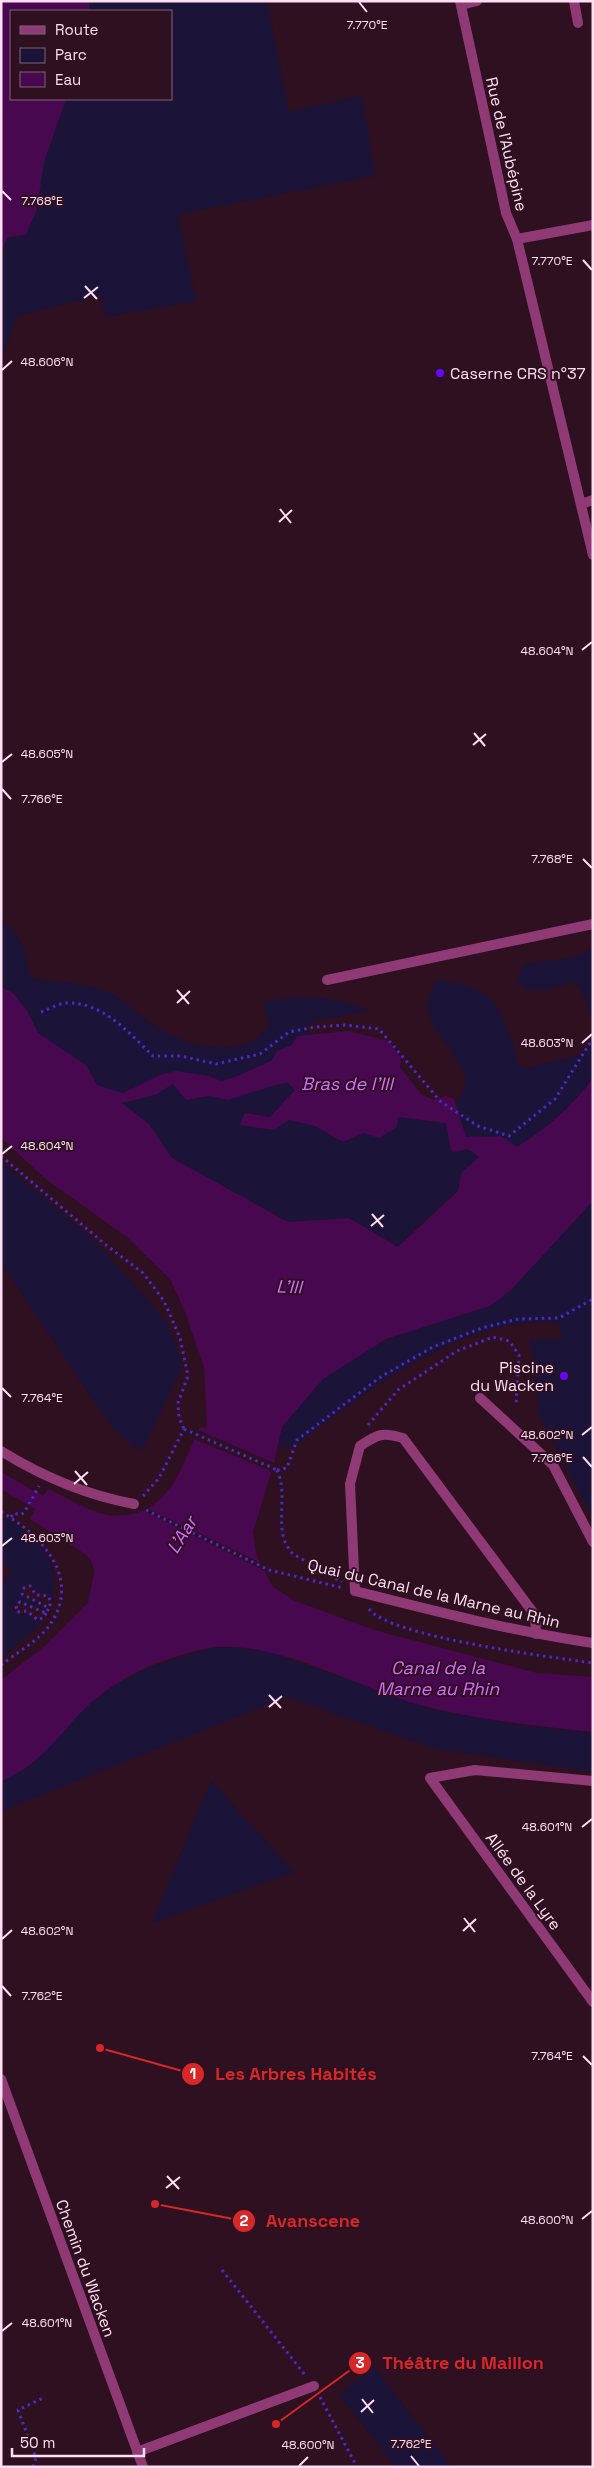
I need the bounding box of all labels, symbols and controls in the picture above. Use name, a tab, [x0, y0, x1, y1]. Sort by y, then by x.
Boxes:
legend	[10, 10, 172, 100]
text: 7.770°E	[346, 17, 388, 33]
text: Route	[55, 20, 99, 39]
text: Parc	[55, 45, 87, 64]
text: Eau	[55, 70, 81, 89]
street label: Rue de l'Aubépine	[481, 75, 532, 213]
text: 7.768°E	[21, 193, 63, 209]
text: 7.770°E	[531, 253, 573, 269]
text: 48.606°N	[21, 354, 73, 370]
place label: Caserne CRS n°37	[450, 363, 586, 384]
marker: Caserne CRS n°37	[434, 367, 446, 379]
text: 48.604°N	[521, 643, 574, 659]
text: 48.605°N	[21, 746, 73, 762]
text: 7.766°E	[21, 791, 63, 807]
text: 7.768°E	[531, 851, 573, 867]
text: 48.603°N	[521, 1035, 573, 1051]
water label: Bras de l'Ill	[301, 1072, 395, 1095]
text: 48.604°N	[21, 1138, 74, 1154]
water label: L'Ill	[276, 1275, 305, 1299]
place label: Piscine du Wacken	[470, 1357, 554, 1396]
marker: Piscine du Wacken	[558, 1370, 570, 1382]
text: 7.764°E	[21, 1390, 63, 1406]
text: 48.602°N	[521, 1427, 573, 1443]
text: 7.766°E	[531, 1450, 573, 1466]
water label: L'Aar	[161, 1510, 203, 1558]
text: 48.603°N	[21, 1530, 73, 1546]
street label: Quai du Canal de la Marne au Rhin	[306, 1554, 562, 1633]
water label: Canal de la Marne au Rhin	[377, 1656, 500, 1700]
text: 48.601°N	[522, 1819, 572, 1835]
street label: Allée de la Lyre	[481, 1828, 566, 1934]
text: 48.602°N	[21, 1923, 73, 1939]
text: 7.762°E	[21, 1988, 63, 2004]
text: 7.764°E	[531, 2048, 573, 2064]
callout: Les Arbres Habités	[180, 2058, 387, 2091]
text: Les Arbres Habités	[215, 2062, 377, 2085]
text: 1	[190, 2064, 196, 2083]
street label: Chemin du Wacken	[51, 2196, 120, 2340]
callout: Avanscene	[231, 2205, 370, 2238]
text: Avanscene	[266, 2209, 360, 2232]
text: 2	[240, 2211, 249, 2230]
text: 48.600°N	[520, 2212, 574, 2228]
text: 48.601°N	[22, 2315, 72, 2331]
callout: Théâtre du Maillon	[347, 2346, 554, 2379]
text: Théâtre du Maillon	[382, 2351, 544, 2374]
text: 3	[355, 2353, 365, 2372]
scale bar	[12, 2426, 145, 2458]
text: 50 m	[20, 2433, 55, 2452]
text: 7.762°E	[390, 2436, 432, 2452]
text: 48.600°N	[281, 2437, 335, 2453]

